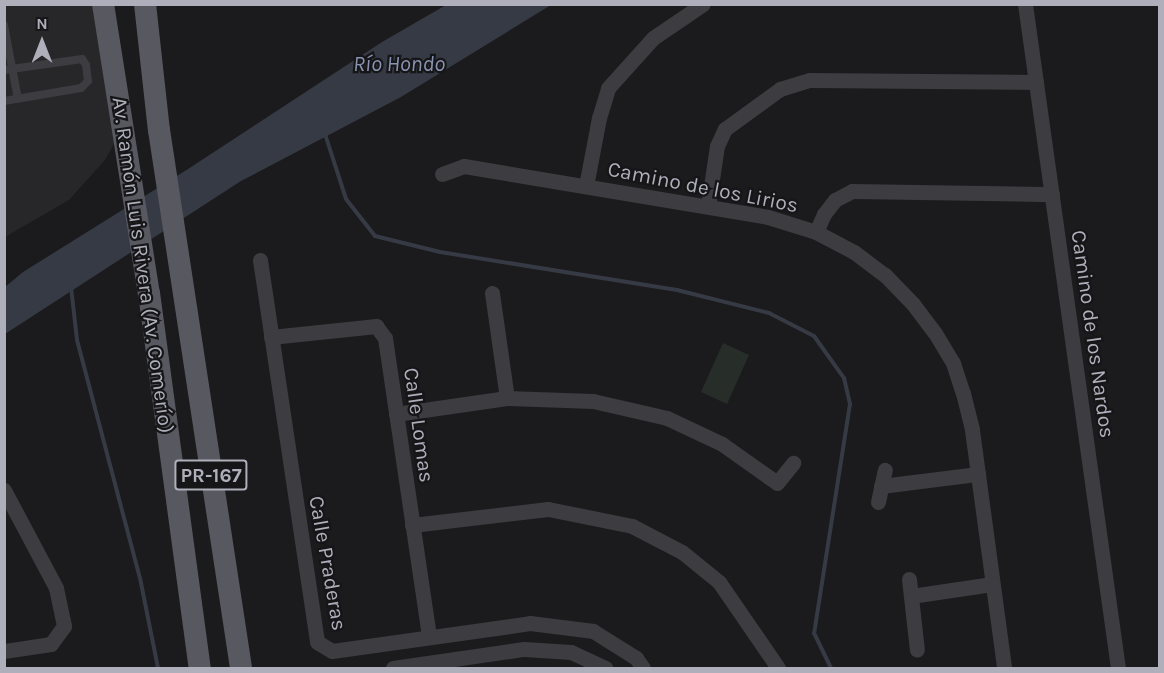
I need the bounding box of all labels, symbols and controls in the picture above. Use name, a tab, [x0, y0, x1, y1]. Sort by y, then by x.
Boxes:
north arrow	[12, 12, 72, 72]
text: N	[36, 14, 48, 33]
water label: Río Hondo	[353, 52, 445, 78]
street label: Av. Ramón Luis Rivera (Av. Comerío)	[107, 95, 179, 435]
street label: Camino de los Lirios	[606, 156, 800, 218]
street label: Camino de los Nardos	[1066, 228, 1120, 440]
street label: Calle Lomas	[398, 366, 440, 484]
road number: PR-167	[174, 458, 248, 492]
street label: Calle Praderas	[304, 494, 352, 632]

